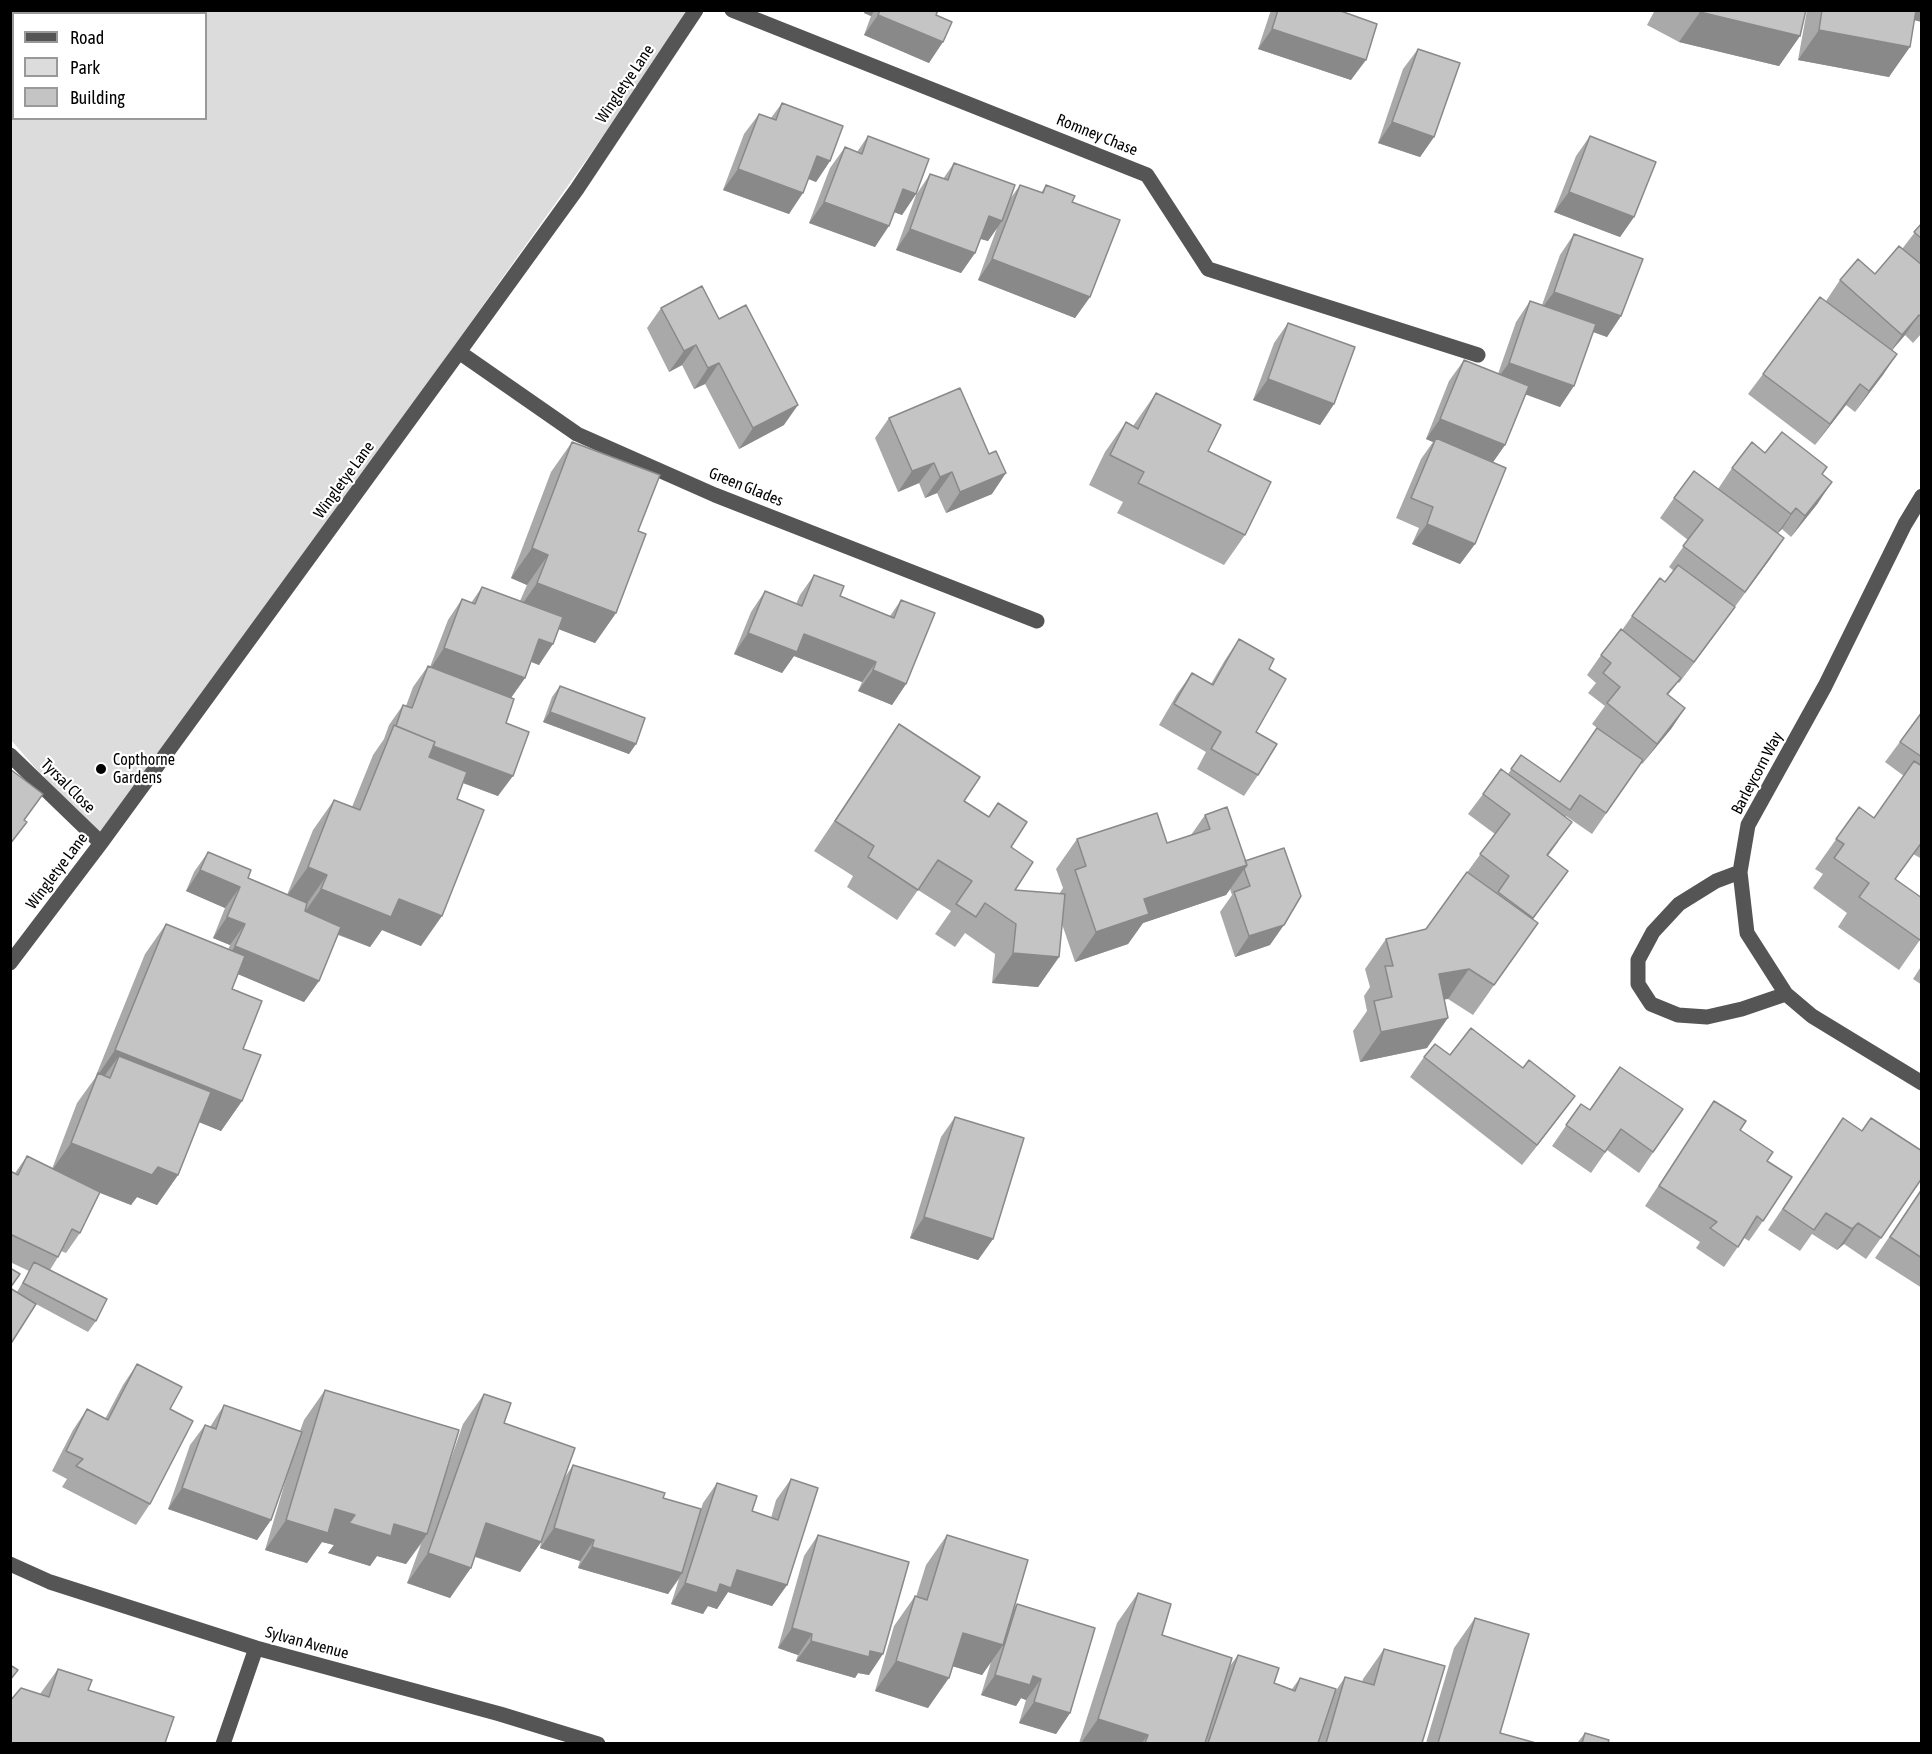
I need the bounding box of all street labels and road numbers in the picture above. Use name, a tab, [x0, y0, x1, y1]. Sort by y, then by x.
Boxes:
street label: Wingletye Lane	[592, 41, 658, 127]
street label: Romney Chase	[1054, 110, 1140, 160]
street label: Wingletye Lane	[310, 438, 378, 522]
street label: Green Glades	[706, 463, 786, 511]
street label: Barleycorn Way	[1727, 728, 1787, 818]
street label: Tyrsal Close	[37, 755, 99, 817]
street label: Wingletye Lane	[22, 829, 92, 913]
street label: Sylvan Avenue	[263, 1623, 351, 1663]

